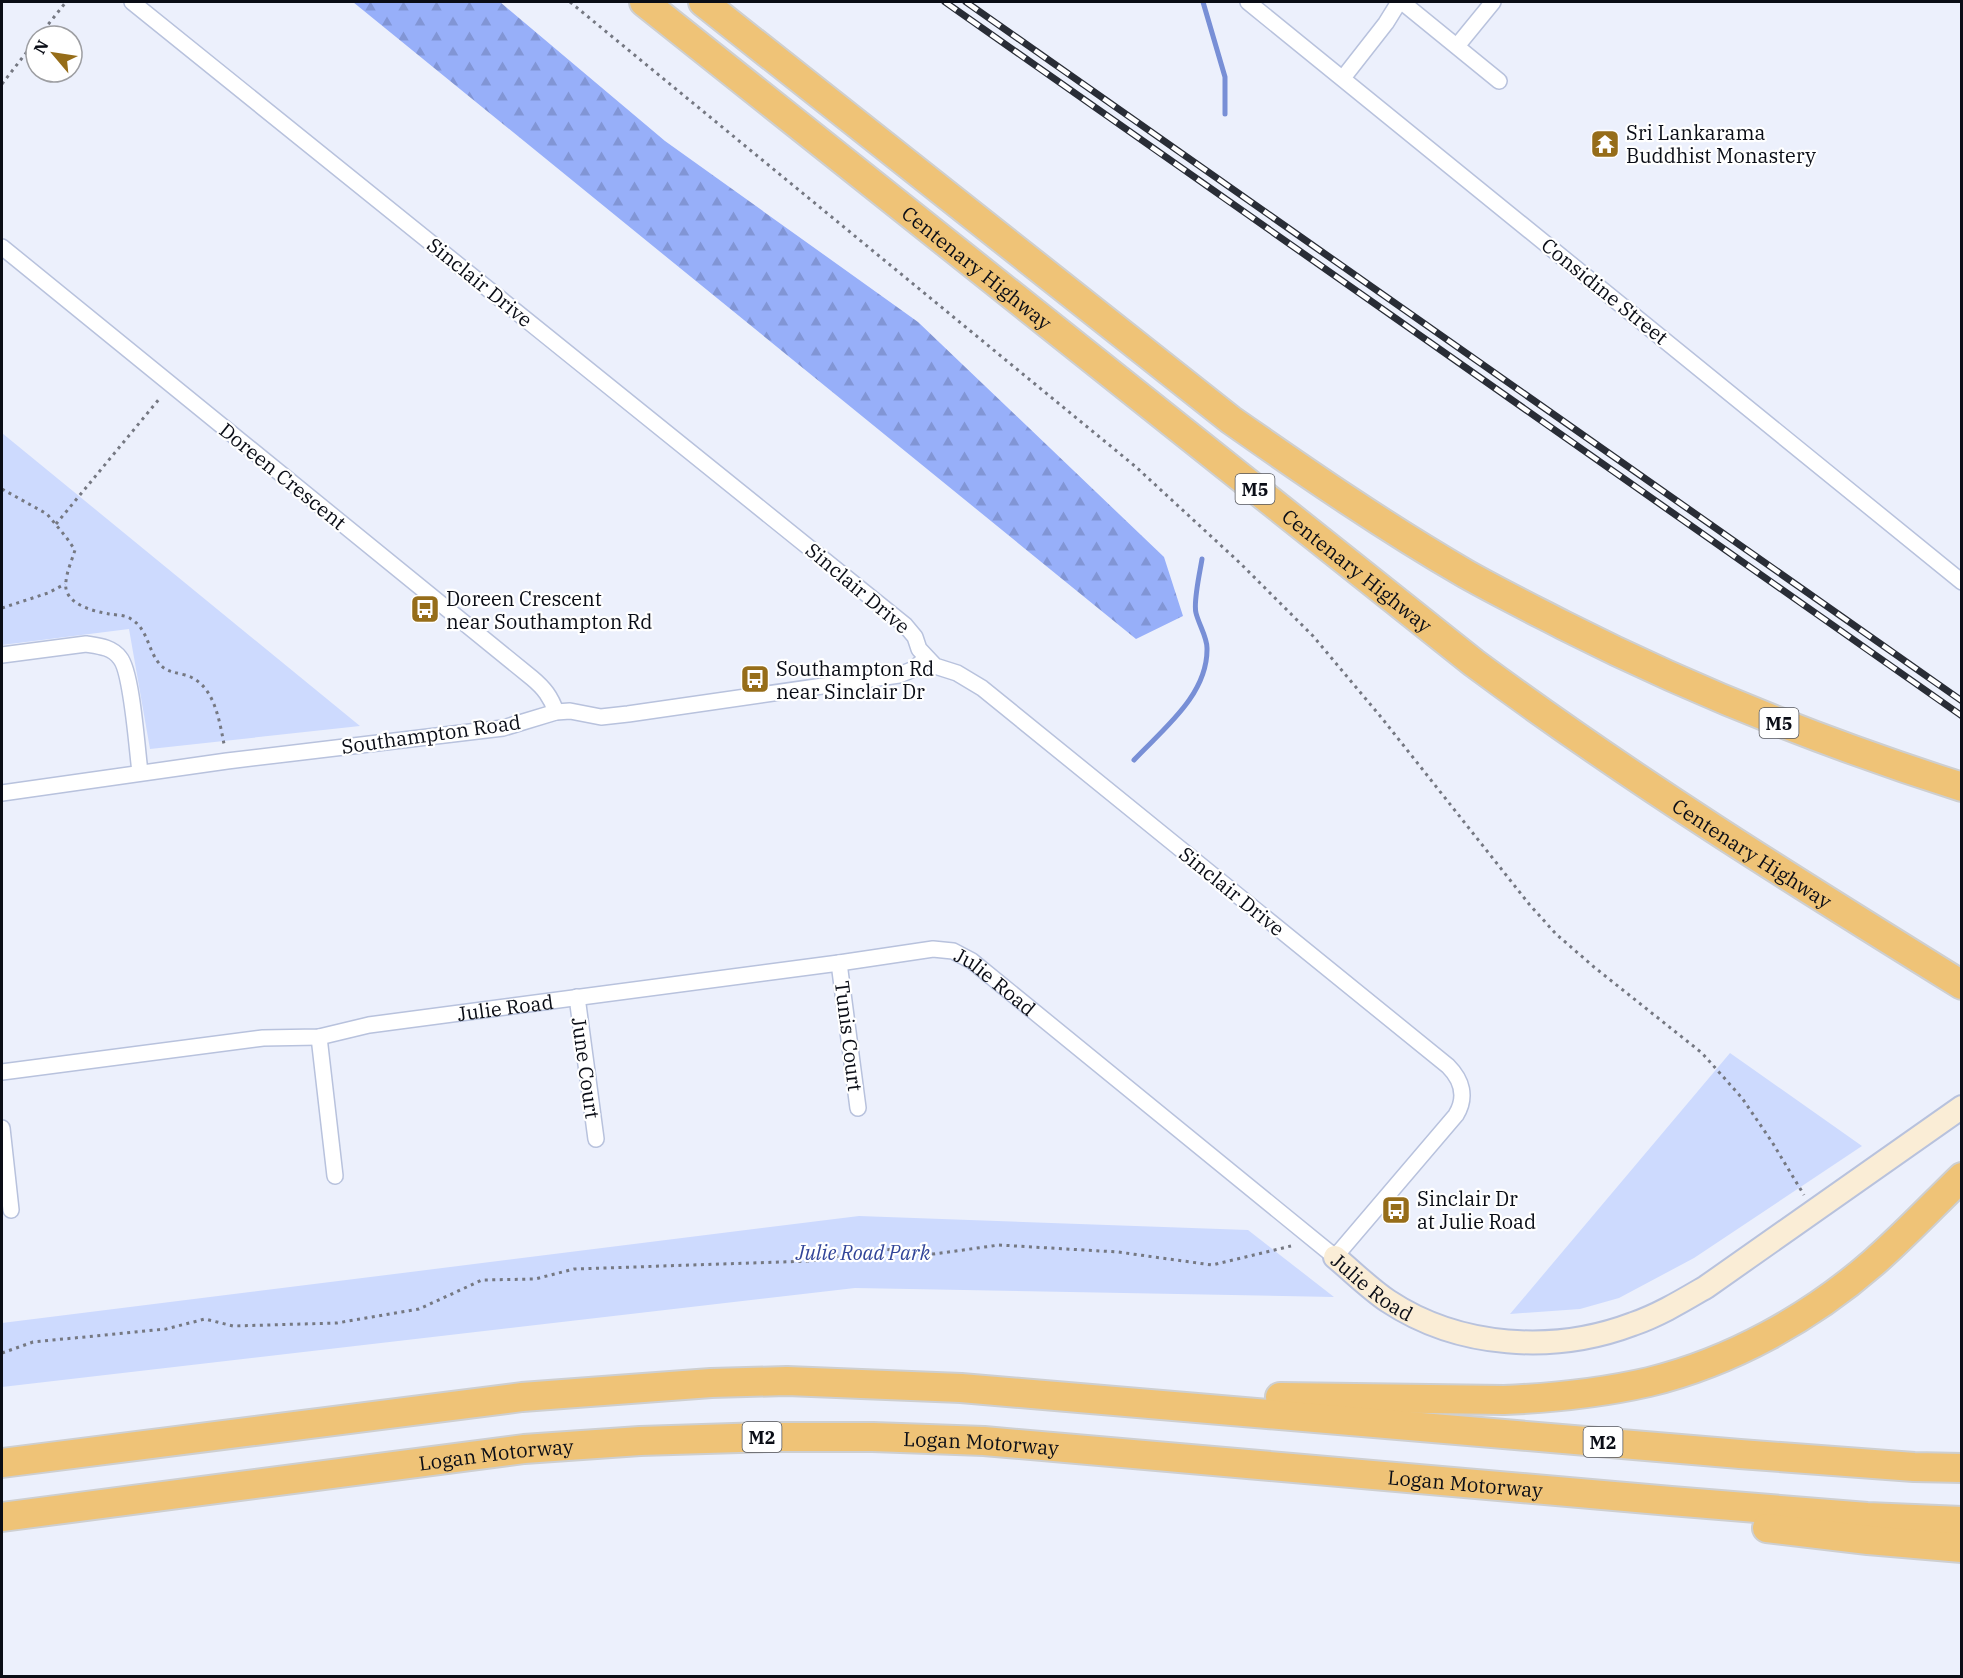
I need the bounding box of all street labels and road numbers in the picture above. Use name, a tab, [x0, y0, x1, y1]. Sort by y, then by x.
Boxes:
street label: Centenary Highway	[897, 199, 1058, 336]
street label: Sinclair Drive	[422, 231, 538, 333]
street label: Considine Street	[1536, 232, 1674, 350]
street label: Doreen Crescent	[214, 416, 352, 536]
road number: M5	[1236, 474, 1274, 504]
street label: Centenary Highway	[1277, 502, 1438, 638]
street label: Sinclair Drive	[800, 536, 916, 640]
street label: Southampton Road	[340, 708, 522, 760]
road number: M5	[1760, 708, 1798, 738]
street label: Centenary Highway	[1667, 792, 1837, 914]
street label: Sinclair Drive	[1174, 840, 1290, 942]
street label: Julie Road	[950, 941, 1042, 1021]
street label: Tunis Court	[829, 979, 869, 1093]
street label: Julie Road	[455, 987, 555, 1027]
street label: June Court	[566, 1016, 606, 1120]
street label: Julie Road	[1326, 1246, 1418, 1327]
road number: M2	[742, 1422, 782, 1452]
street label: Logan Motorway	[903, 1425, 1060, 1461]
road number: M2	[1584, 1427, 1622, 1457]
street label: Logan Motorway	[417, 1432, 575, 1476]
street label: Logan Motorway	[1387, 1463, 1544, 1503]

